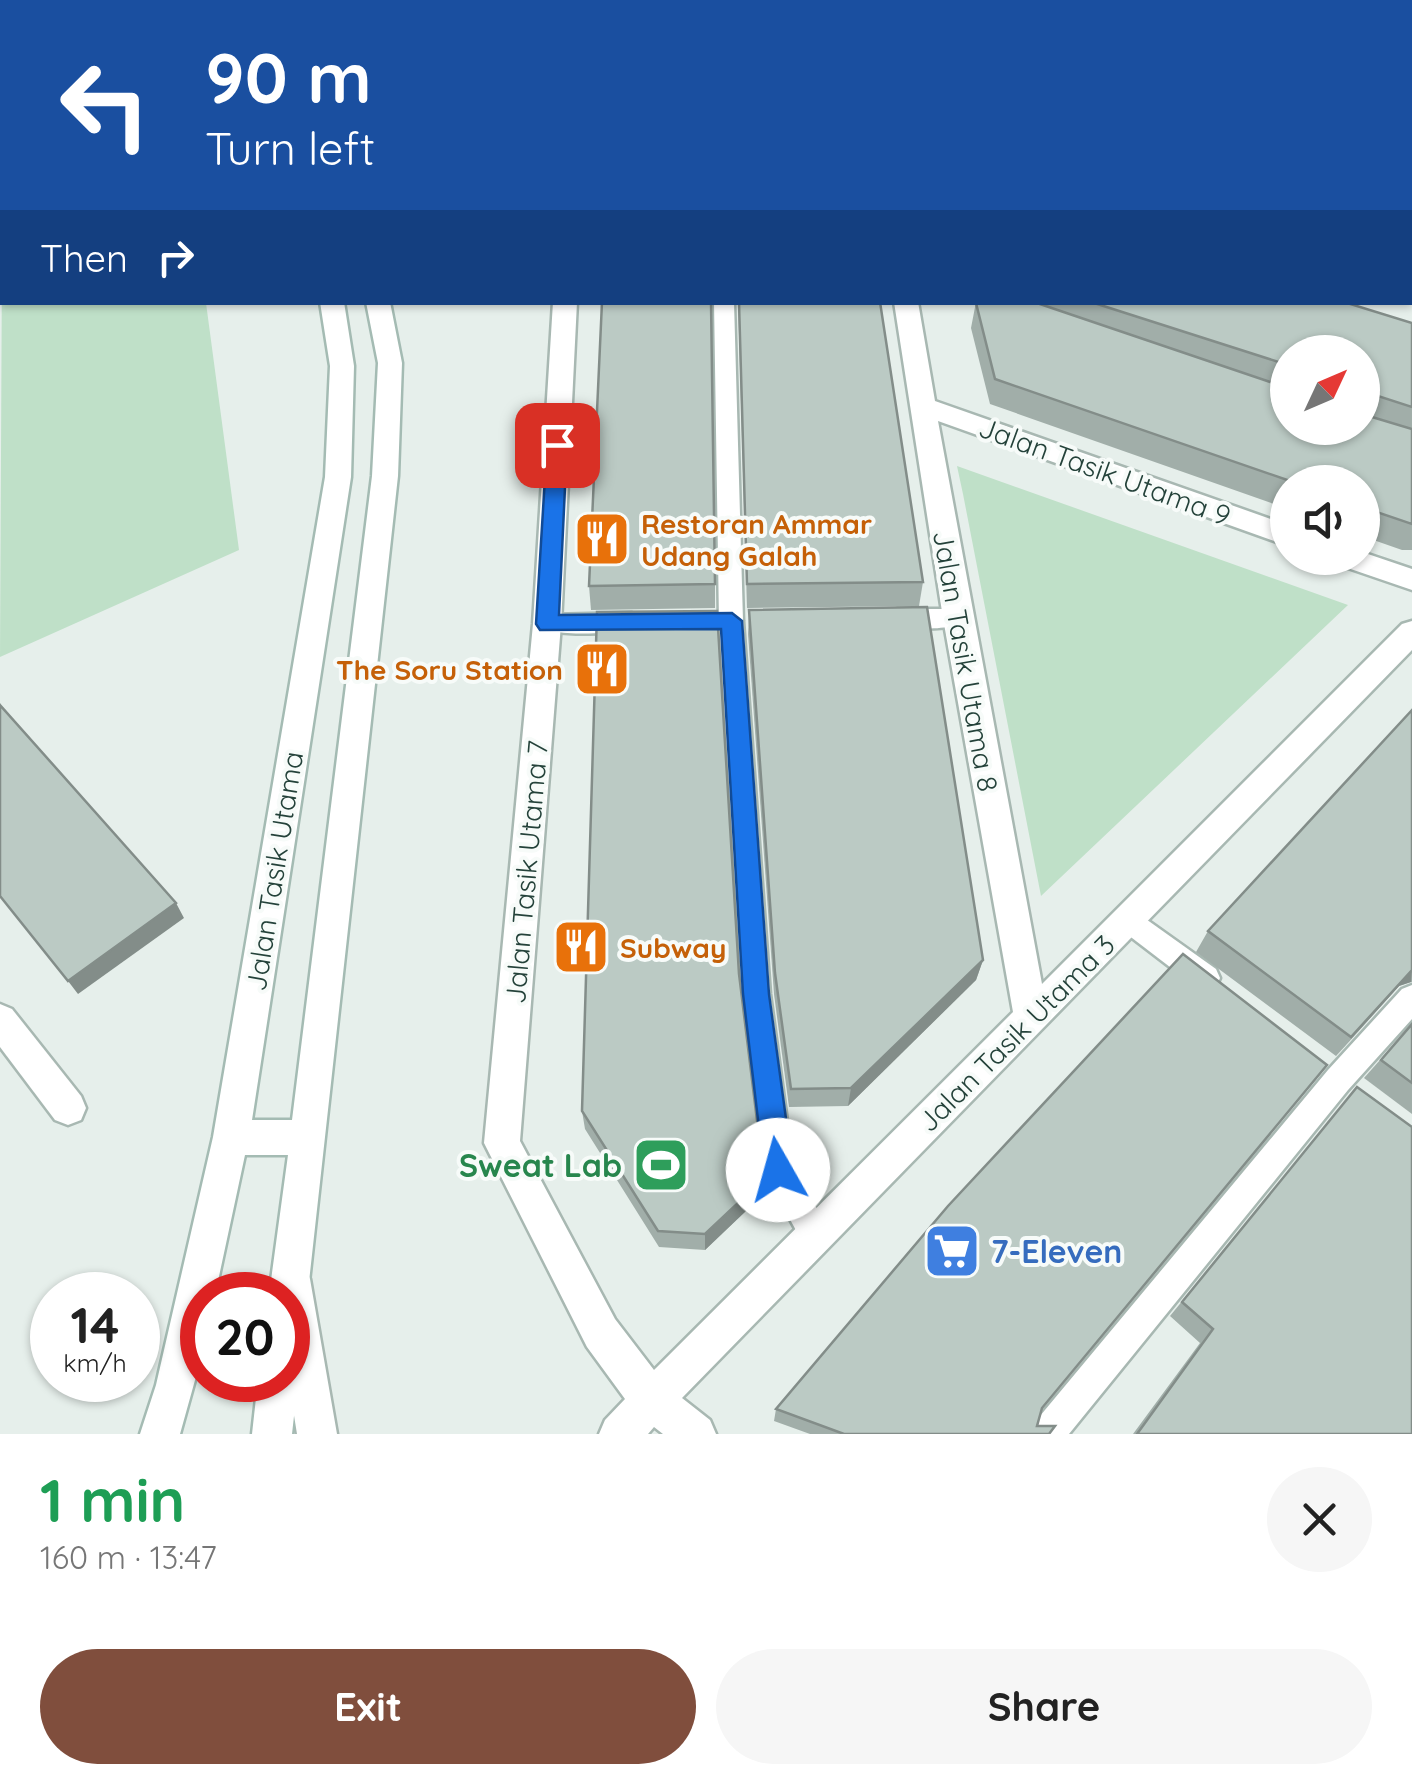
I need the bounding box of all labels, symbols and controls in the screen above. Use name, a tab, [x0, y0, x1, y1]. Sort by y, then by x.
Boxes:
text: 90 m	[205, 33, 372, 121]
icon: left	[40, 40, 170, 170]
text: Turn left	[205, 120, 375, 176]
icon: right	[148, 230, 203, 285]
text: Then	[40, 234, 128, 282]
north arrow	[1270, 335, 1380, 445]
map controls	[1270, 335, 1380, 575]
pin	[515, 403, 600, 488]
street label: Jalan Tasik Utama 9	[974, 409, 1236, 533]
icon: arrive	[530, 418, 585, 473]
button: sound	[1270, 465, 1380, 575]
place label: Restoran Ammar Udang Galah	[641, 506, 872, 573]
restaurant icon: Restoran Ammar Udang Galah	[572, 509, 632, 569]
street label: Jalan Tasik Utama 8	[926, 528, 1006, 794]
restaurant icon: The Soru Station	[572, 639, 632, 699]
place label: The Soru Station	[336, 652, 563, 687]
street label: Jalan Tasik Utama 7	[497, 739, 555, 1005]
street label: Jalan Tasik Utama	[238, 749, 310, 993]
restaurant icon: Subway	[551, 917, 611, 977]
street label: Jalan Tasik Utama 3	[910, 927, 1122, 1139]
place label: Subway	[620, 930, 726, 965]
position arrow	[726, 1118, 830, 1222]
sports icon: Sweat Lab	[631, 1135, 691, 1195]
place label: Sweat Lab	[459, 1145, 622, 1185]
supermarket icon: 7-Eleven	[922, 1221, 982, 1281]
place label: 7-Eleven	[991, 1231, 1122, 1271]
speed limit sign: 20	[180, 1272, 310, 1402]
text: 14	[71, 1293, 119, 1356]
text: km/h	[63, 1347, 127, 1378]
text: 1 min	[40, 1462, 185, 1537]
button: close	[1267, 1467, 1372, 1572]
text: 160 m · 13:47	[40, 1537, 217, 1577]
button: Exit	[40, 1649, 696, 1764]
button: Share	[716, 1649, 1372, 1764]

